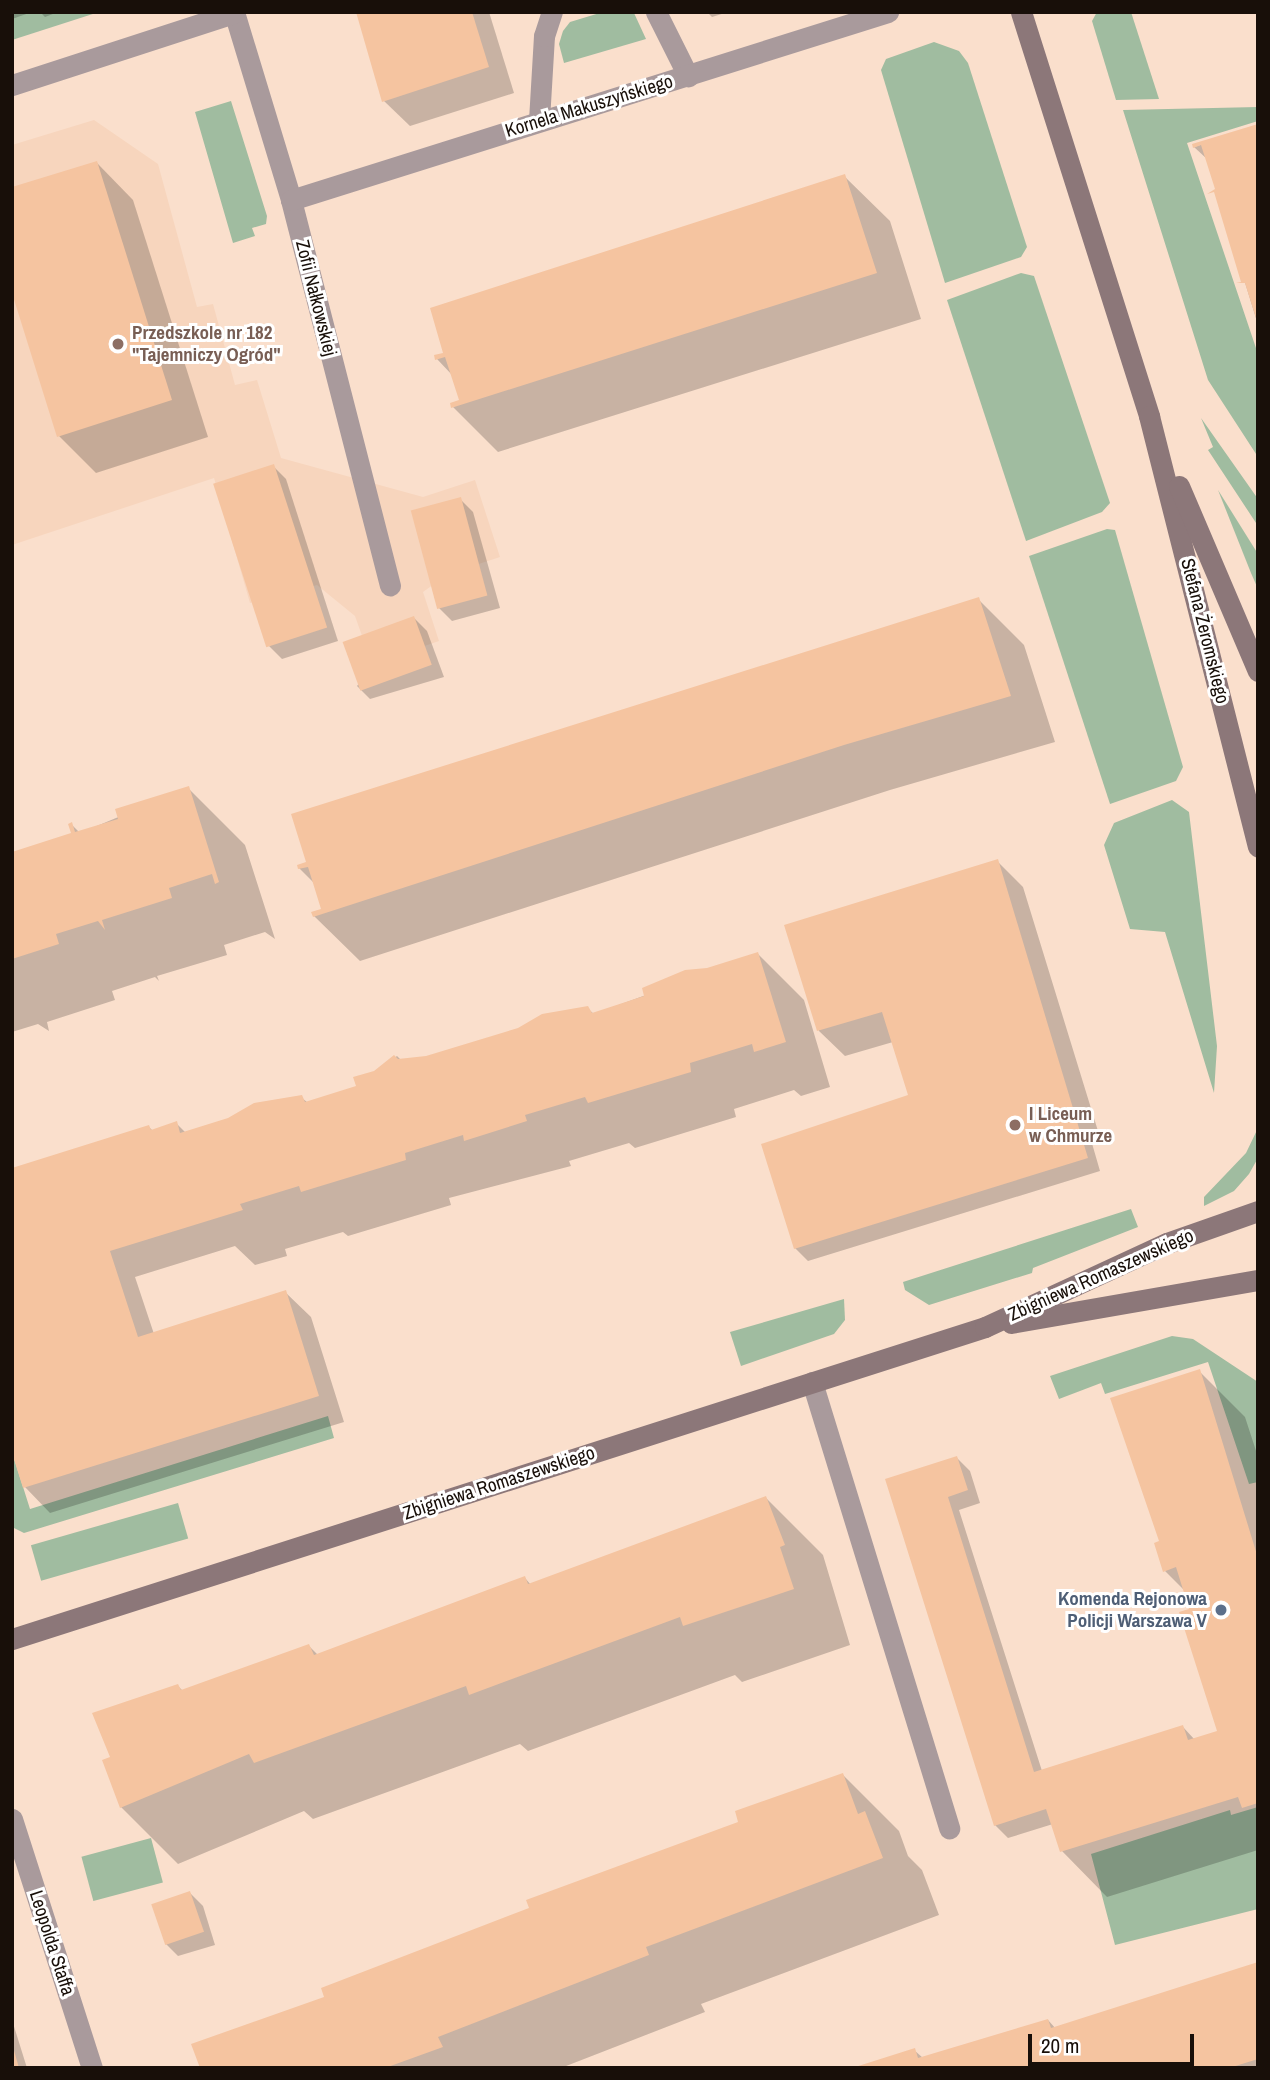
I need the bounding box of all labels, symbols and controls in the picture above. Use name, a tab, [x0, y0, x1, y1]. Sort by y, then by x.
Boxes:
street label: Kornela Makuszyńskiego	[502, 70, 676, 142]
street label: Zofii Nałkowskiej	[291, 238, 341, 358]
place label: Przedszkole nr 182 "Tajemniczy Ogród"	[132, 322, 281, 366]
marker: Przedszkole nr 182 "Tajemniczy Ogród"	[110, 336, 126, 352]
street label: Stefana Żeromskiego	[1176, 556, 1234, 706]
place label: I Liceum w Chmurze	[1029, 1103, 1112, 1147]
marker: I Liceum w Chmurze	[1007, 1117, 1023, 1133]
street label: Zbigniewa Romaszewskiego	[1005, 1224, 1197, 1326]
street label: Zbigniewa Romaszewskiego	[400, 1441, 598, 1525]
place label: Komenda Rejonowa Policji Warszawa V	[1058, 1588, 1207, 1632]
marker: Komenda Rejonowa Policji Warszawa V	[1213, 1602, 1229, 1618]
street label: Leopolda Staffa	[24, 1888, 80, 1998]
scale bar	[1032, 2021, 1198, 2064]
text: 20 m	[1041, 2031, 1079, 2060]

